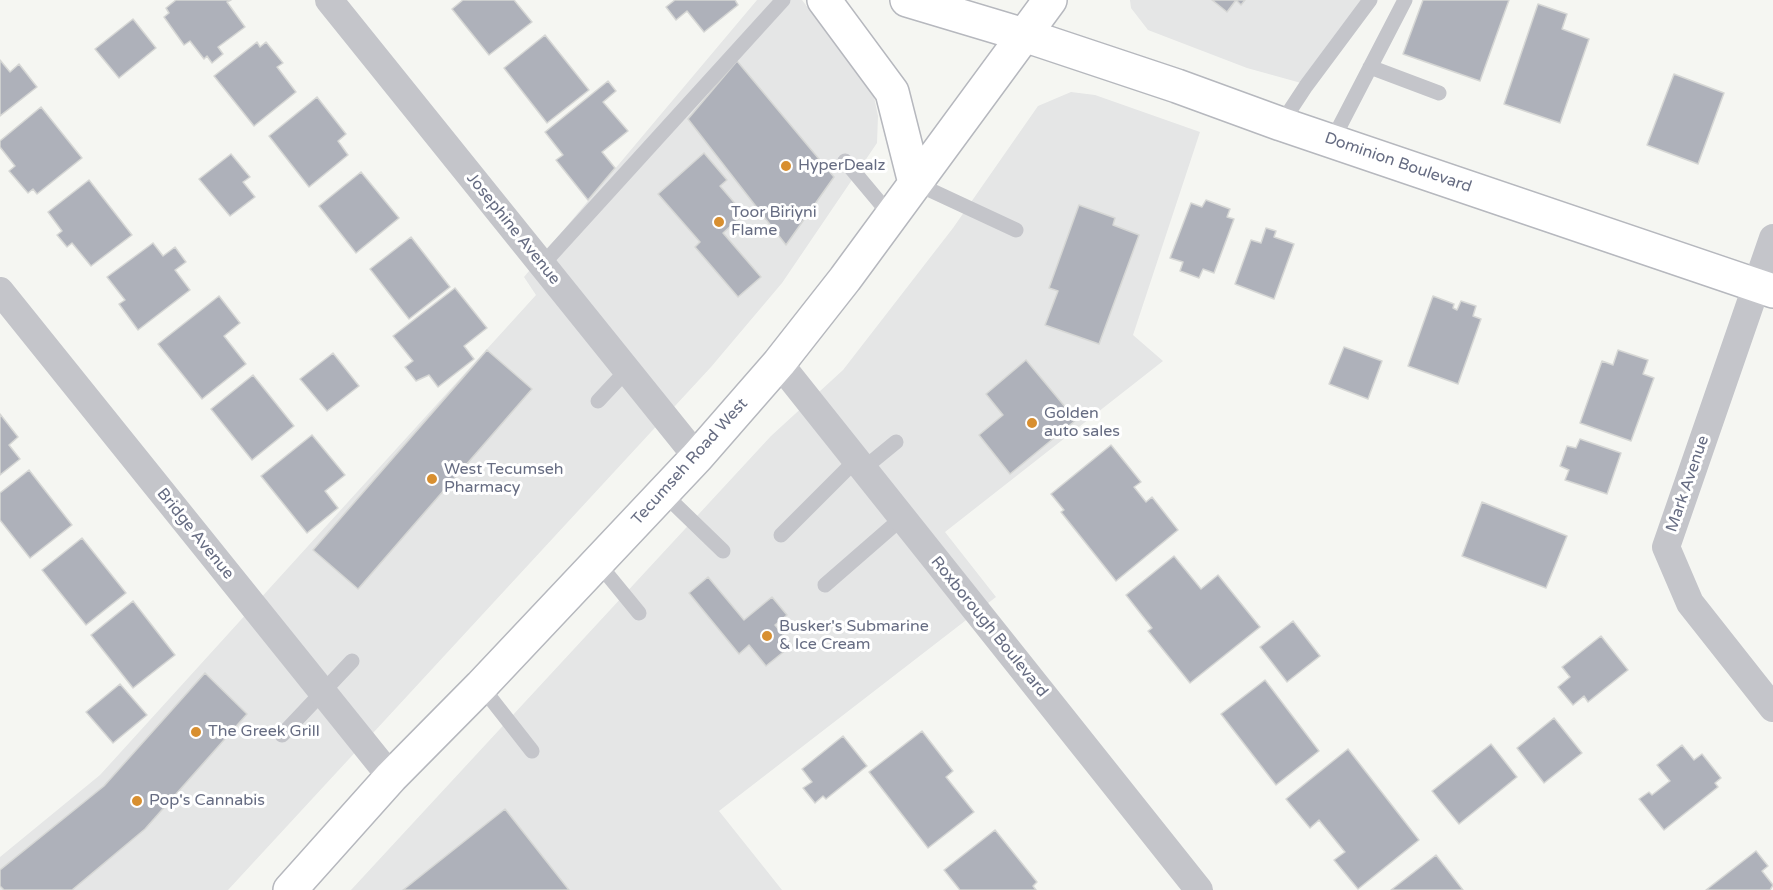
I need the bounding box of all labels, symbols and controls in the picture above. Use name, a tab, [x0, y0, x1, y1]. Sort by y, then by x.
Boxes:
street label: Dominion Boulevard	[1322, 129, 1474, 197]
place label: HyperDealz	[798, 156, 886, 176]
marker: HyperDealz	[779, 159, 793, 173]
street label: Josephine Avenue	[462, 169, 564, 289]
place label: Toor Biriyni Flame	[731, 203, 817, 241]
marker: Toor Biriyni Flame	[712, 215, 726, 229]
street label: Tecumseh Road West	[628, 395, 752, 529]
place label: Golden auto sales	[1044, 404, 1120, 442]
marker: Golden auto sales	[1025, 416, 1039, 430]
street label: Mark Avenue	[1663, 433, 1713, 535]
place label: West Tecumseh Pharmacy	[444, 460, 564, 498]
marker: West Tecumseh Pharmacy	[425, 472, 439, 486]
street label: Bridge Avenue	[152, 485, 238, 583]
street label: Roxborough Boulevard	[926, 553, 1052, 701]
place label: Busker's Submarine & Ice Cream	[779, 617, 929, 655]
marker: Busker's Submarine & Ice Cream	[760, 629, 774, 643]
place label: The Greek Grill	[208, 722, 320, 742]
marker: The Greek Grill	[189, 725, 203, 739]
place label: Pop's Cannabis	[149, 791, 265, 811]
marker: Pop's Cannabis	[130, 794, 144, 808]

